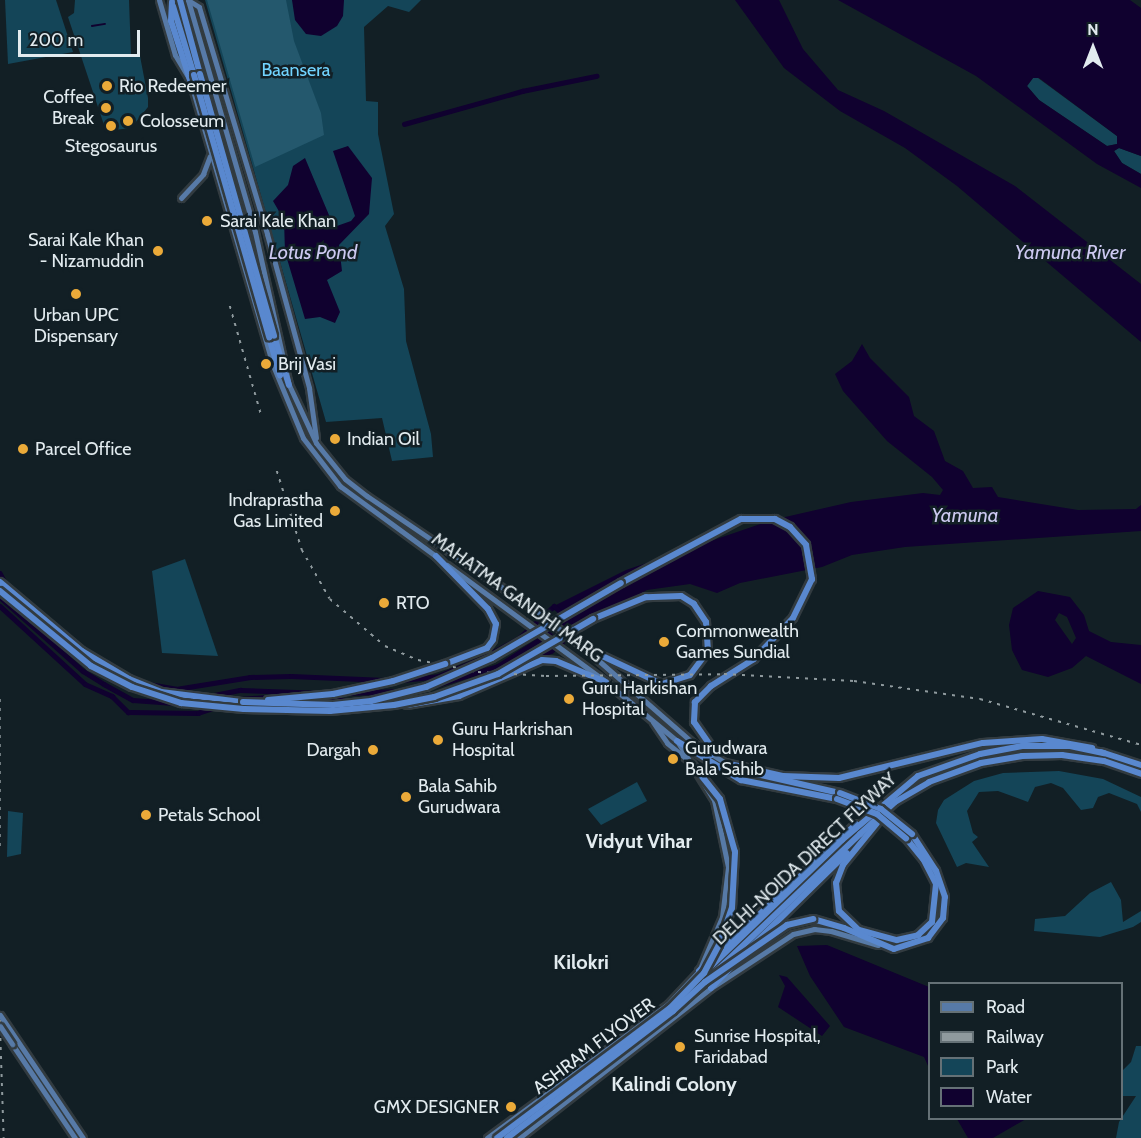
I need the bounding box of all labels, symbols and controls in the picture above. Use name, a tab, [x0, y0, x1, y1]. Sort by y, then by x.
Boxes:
scale bar	[21, 18, 142, 56]
north arrow	[1063, 18, 1123, 78]
text: N	[1087, 20, 1099, 39]
text: 200 m	[29, 29, 83, 51]
park label: Baansera	[262, 59, 330, 81]
place label: Rio Redeemer	[119, 75, 226, 97]
marker: Rio Redeemer	[100, 79, 114, 93]
place label: Coffee Break	[43, 87, 94, 130]
marker: Coffee Break	[99, 101, 113, 115]
place label: Colosseum	[140, 110, 224, 132]
marker: Colosseum	[121, 114, 135, 128]
marker: Stegosaurus	[104, 119, 118, 133]
place label: Stegosaurus	[65, 135, 157, 157]
place label: Sarai Kale Khan	[220, 210, 336, 232]
marker: Sarai Kale Khan	[198, 212, 216, 230]
place label: Sarai Kale Khan - Nizamuddin	[28, 230, 144, 272]
water label: Lotus Pond	[269, 240, 357, 264]
water label: Yamuna River	[1015, 240, 1125, 264]
marker: Sarai Kale Khan - Nizamuddin	[149, 242, 167, 260]
marker: Urban UPC Dispensary	[67, 285, 85, 303]
place label: Urban UPC Dispensary	[33, 305, 119, 348]
place label: Brij Vasi	[278, 353, 336, 375]
marker: Brij Vasi	[259, 357, 273, 371]
place label: Indian Oil	[347, 428, 420, 450]
marker: Indian Oil	[328, 432, 342, 446]
place label: Parcel Office	[35, 438, 131, 460]
marker: Parcel Office	[16, 442, 30, 456]
place label: Indraprastha Gas Limited	[228, 490, 323, 532]
water label: Yamuna	[931, 503, 999, 527]
marker: Indraprastha Gas Limited	[328, 504, 342, 518]
street label: MAHATMA GANDHI MARG	[427, 529, 607, 667]
place label: RTO	[396, 592, 430, 614]
marker: RTO	[377, 596, 391, 610]
place label: Commonwealth Games Sundial	[676, 621, 799, 664]
marker: Commonwealth Games Sundial	[657, 635, 671, 649]
place label: Guru Harkishan Hospital	[582, 678, 697, 720]
marker: Guru Harkishan Hospital	[560, 690, 578, 708]
place label: Guru Harkrishan Hospital	[452, 719, 573, 762]
marker: Guru Harkrishan Hospital	[429, 731, 447, 749]
place label: Gurudwara Bala Sahib	[685, 738, 767, 780]
place label: Dargah	[306, 739, 361, 761]
marker: Dargah	[366, 743, 380, 757]
marker: Gurudwara Bala Sahib	[666, 752, 680, 766]
street label: DELHI-NOIDA DIRECT FLYWAY	[709, 768, 901, 950]
place label: Bala Sahib Gurudwara	[418, 776, 500, 818]
marker: Bala Sahib Gurudwara	[399, 790, 413, 804]
place label: Petals School	[158, 804, 260, 826]
marker: Petals School	[139, 808, 153, 822]
district label: Vidyut Vihar	[586, 829, 692, 853]
district label: Kilokri	[553, 950, 609, 974]
legend	[928, 982, 1123, 1120]
street label: ASHRAM FLYOVER	[529, 993, 659, 1099]
text: Road	[986, 996, 1025, 1018]
place label: Sunrise Hospital, Faridabad	[694, 1026, 821, 1068]
text: Railway	[986, 1026, 1044, 1048]
marker: Sunrise Hospital, Faridabad	[671, 1038, 689, 1056]
text: Park	[986, 1056, 1018, 1078]
district label: Kalindi Colony	[611, 1072, 737, 1096]
text: Water	[986, 1086, 1032, 1108]
place label: GMX DESIGNER	[374, 1096, 499, 1118]
marker: GMX DESIGNER	[504, 1100, 518, 1114]

